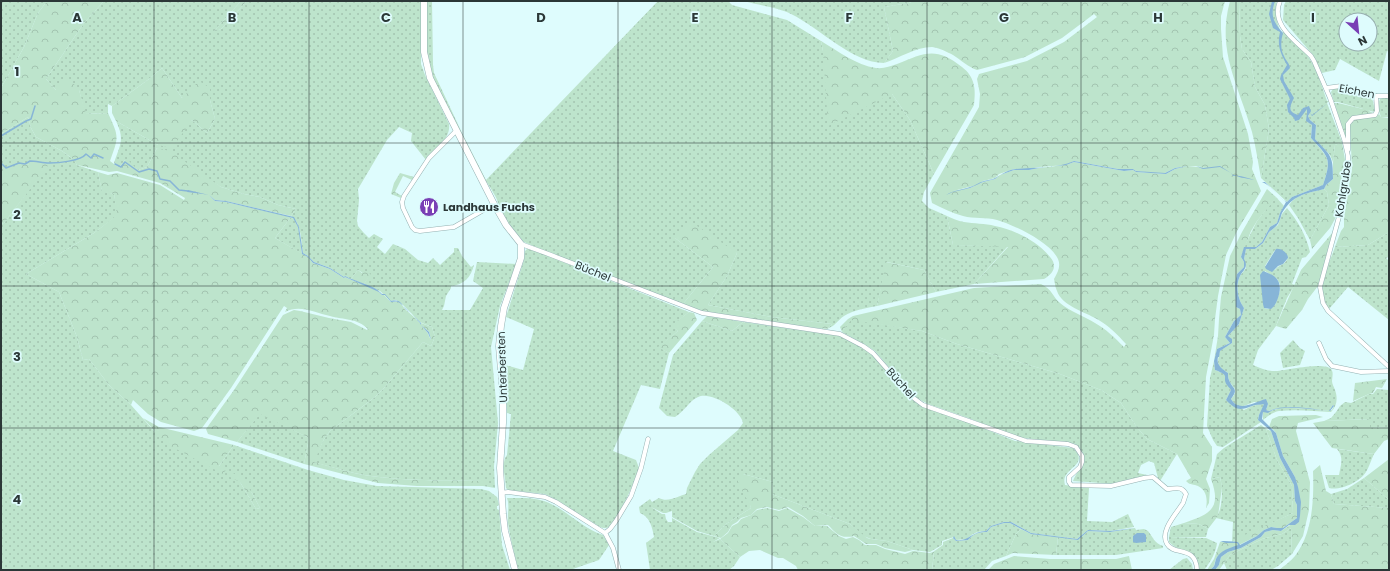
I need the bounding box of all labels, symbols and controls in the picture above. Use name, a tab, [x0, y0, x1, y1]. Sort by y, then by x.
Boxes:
text: A	[72, 8, 82, 27]
text: B	[228, 8, 237, 27]
text: C	[381, 8, 391, 27]
text: D	[536, 8, 546, 27]
text: E	[691, 8, 699, 27]
text: F	[845, 8, 853, 27]
text: G	[999, 8, 1009, 27]
text: H	[1153, 8, 1163, 27]
text: I	[1311, 8, 1315, 27]
north arrow	[1338, 12, 1378, 52]
text: N	[1355, 32, 1370, 50]
text: 1	[15, 62, 19, 81]
street label: Eichen	[1338, 80, 1376, 102]
street label: Kohlgrube	[1331, 160, 1355, 218]
restaurant icon: Landhaus Fuchs	[418, 196, 440, 218]
place label: Landhaus Fuchs	[443, 199, 535, 215]
text: 2	[13, 205, 21, 224]
street label: Büchel	[573, 257, 613, 285]
street label: Unterbersten	[493, 331, 511, 403]
text: 3	[13, 347, 21, 366]
street label: Büchel	[883, 364, 919, 402]
text: 4	[13, 490, 22, 509]

